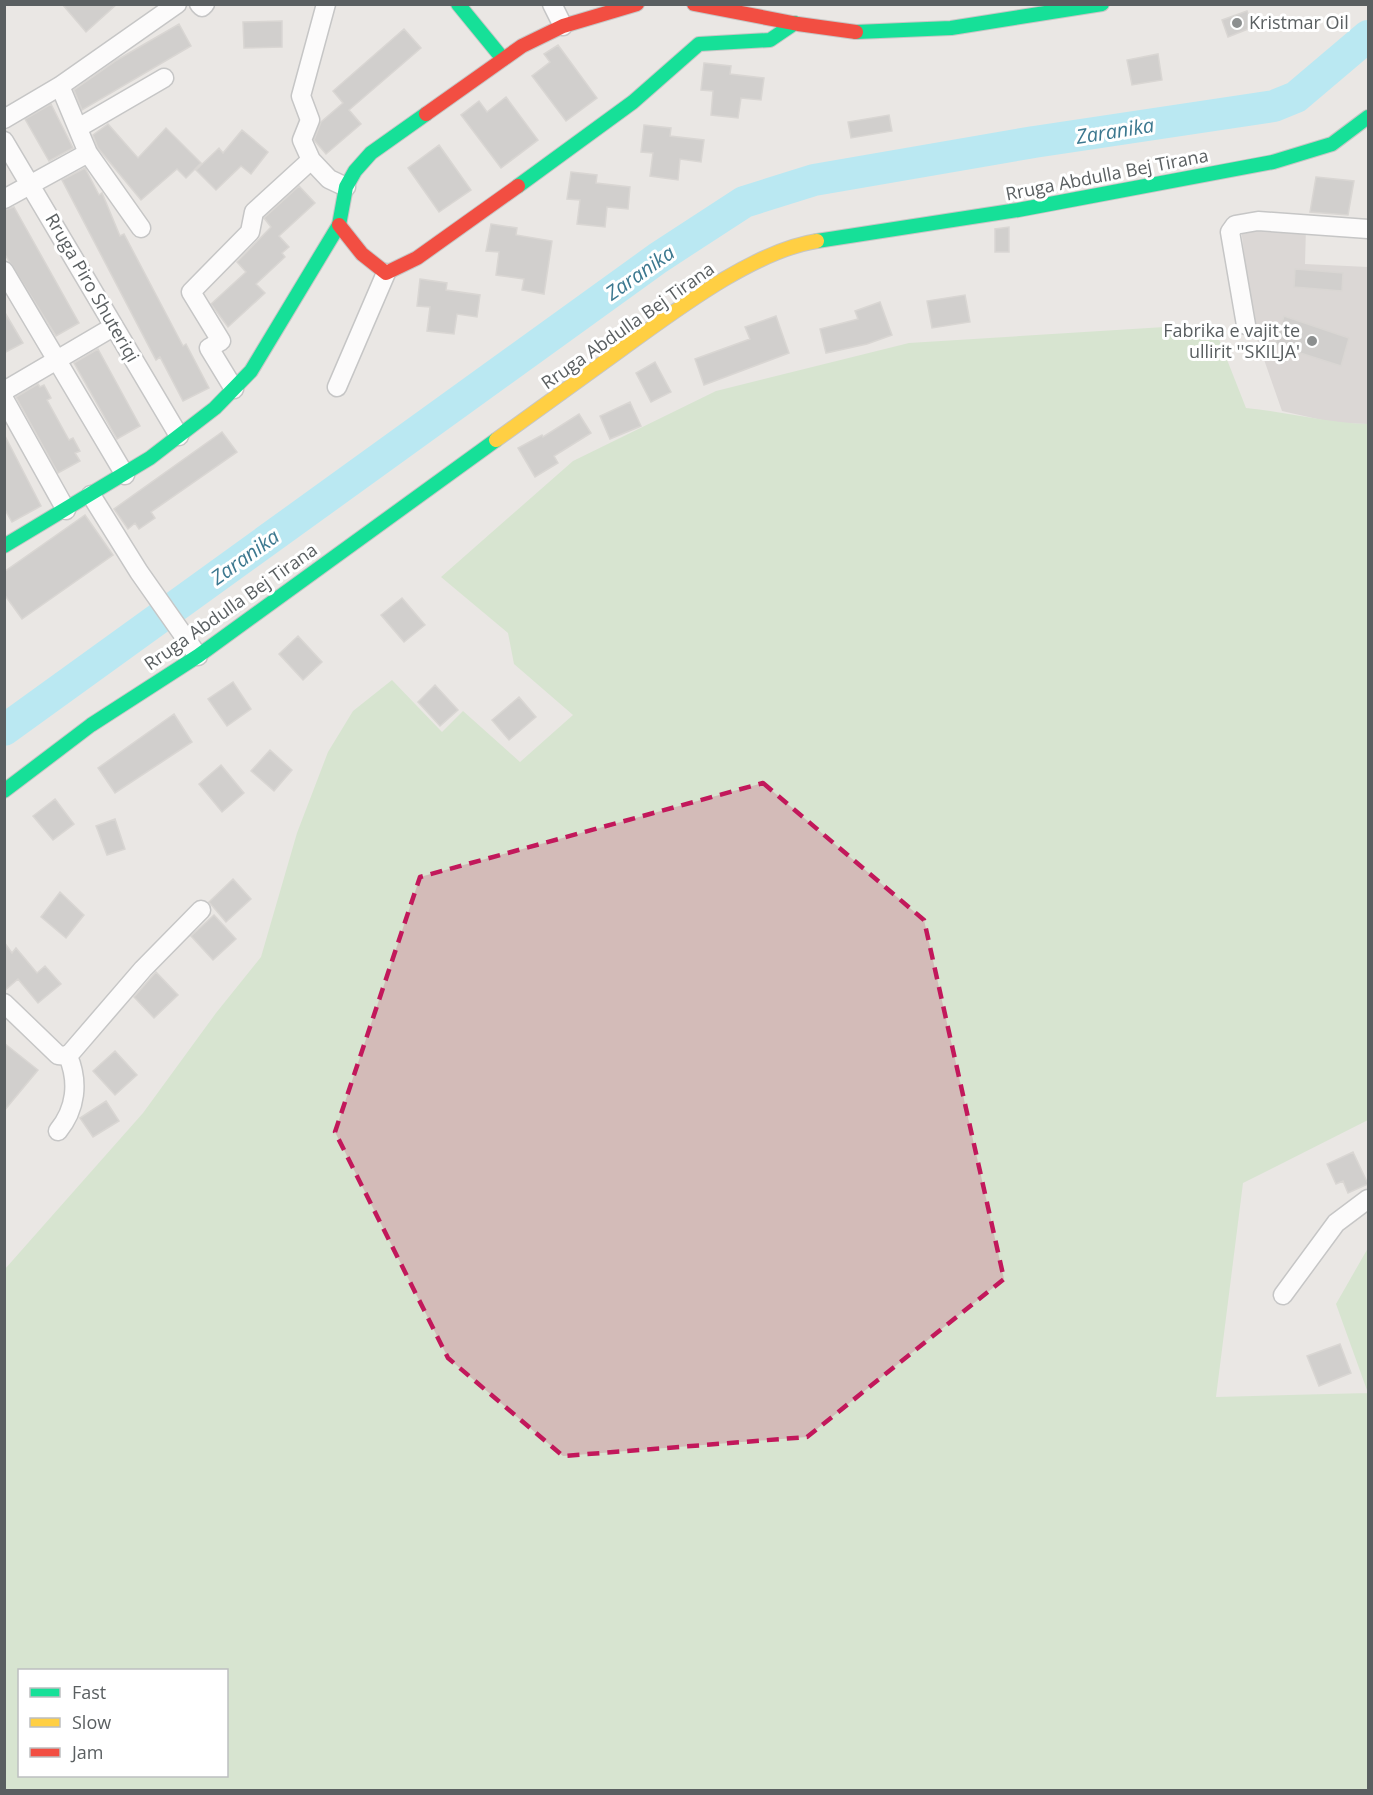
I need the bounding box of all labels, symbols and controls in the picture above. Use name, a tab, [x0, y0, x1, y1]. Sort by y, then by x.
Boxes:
place label: Kristmar Oil	[1249, 10, 1349, 34]
marker: Kristmar Oil	[1230, 16, 1244, 30]
water label: Zaranika	[1073, 111, 1156, 150]
street label: Rruga Abdulla Bej Tirana	[1003, 143, 1210, 205]
street label: Rruga Piro Shuteriqi	[40, 209, 145, 366]
water label: Zaranika	[599, 239, 680, 307]
street label: Rruga Abdulla Bej Tirana	[536, 256, 719, 394]
place label: Fabrika e vajit te ullirit ''SKILJA'	[1163, 318, 1300, 363]
marker: Fabrika e vajit te ullirit ''SKILJA'	[1305, 334, 1319, 348]
water label: Zaranika	[204, 523, 285, 591]
street label: Rruga Abdulla Bej Tirana	[139, 537, 322, 675]
legend	[18, 1669, 228, 1777]
text: Fast	[72, 1680, 106, 1704]
text: Slow	[72, 1710, 111, 1734]
text: Jam	[70, 1740, 104, 1764]

